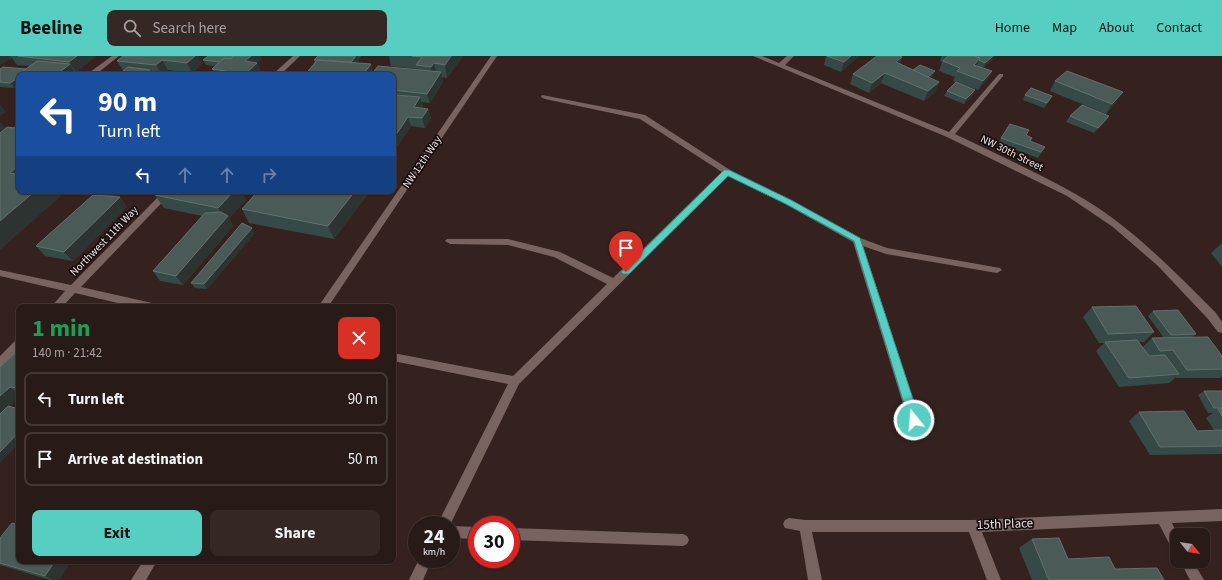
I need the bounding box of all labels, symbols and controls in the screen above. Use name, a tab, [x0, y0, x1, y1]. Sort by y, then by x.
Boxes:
search box	[107, 10, 387, 46]
text: Beeline	[20, 15, 83, 42]
icon: search	[121, 17, 143, 39]
text: Search here	[153, 18, 227, 39]
text: Home	[995, 18, 1030, 38]
text: Map	[1052, 18, 1077, 38]
text: About	[1099, 18, 1134, 38]
text: Contact	[1156, 18, 1202, 38]
text: 90 m	[98, 82, 157, 122]
icon: left	[32, 88, 84, 140]
text: Turn left	[98, 119, 160, 144]
street label: NW 30th Street	[978, 131, 1046, 175]
street label: NW 12th Way	[399, 133, 445, 191]
icon: left	[132, 164, 154, 186]
icon: ahead	[174, 164, 196, 186]
icon: ahead	[216, 164, 238, 186]
icon: right	[258, 164, 280, 186]
street label: Northwest 11th Way	[67, 203, 141, 279]
pin	[609, 231, 643, 272]
icon: arrive	[615, 237, 637, 259]
text: 1 min	[32, 311, 90, 346]
button: close	[338, 317, 380, 359]
text: 140 m · 21:42	[32, 344, 102, 362]
icon: left	[34, 388, 56, 410]
text: Turn left	[68, 389, 124, 410]
text: 90 m	[348, 389, 378, 410]
position arrow	[893, 399, 935, 441]
icon: arrive	[34, 448, 56, 470]
text: Arrive at destination	[68, 449, 203, 470]
text: 50 m	[348, 449, 378, 470]
button: Exit	[32, 510, 202, 556]
button: Share	[210, 510, 380, 556]
street label: 15th Place	[977, 514, 1033, 534]
speed limit sign: 30	[468, 516, 520, 568]
text: 24	[423, 523, 445, 551]
north arrow	[1170, 528, 1210, 568]
map controls	[1170, 528, 1210, 568]
text: km/h	[423, 545, 445, 559]

